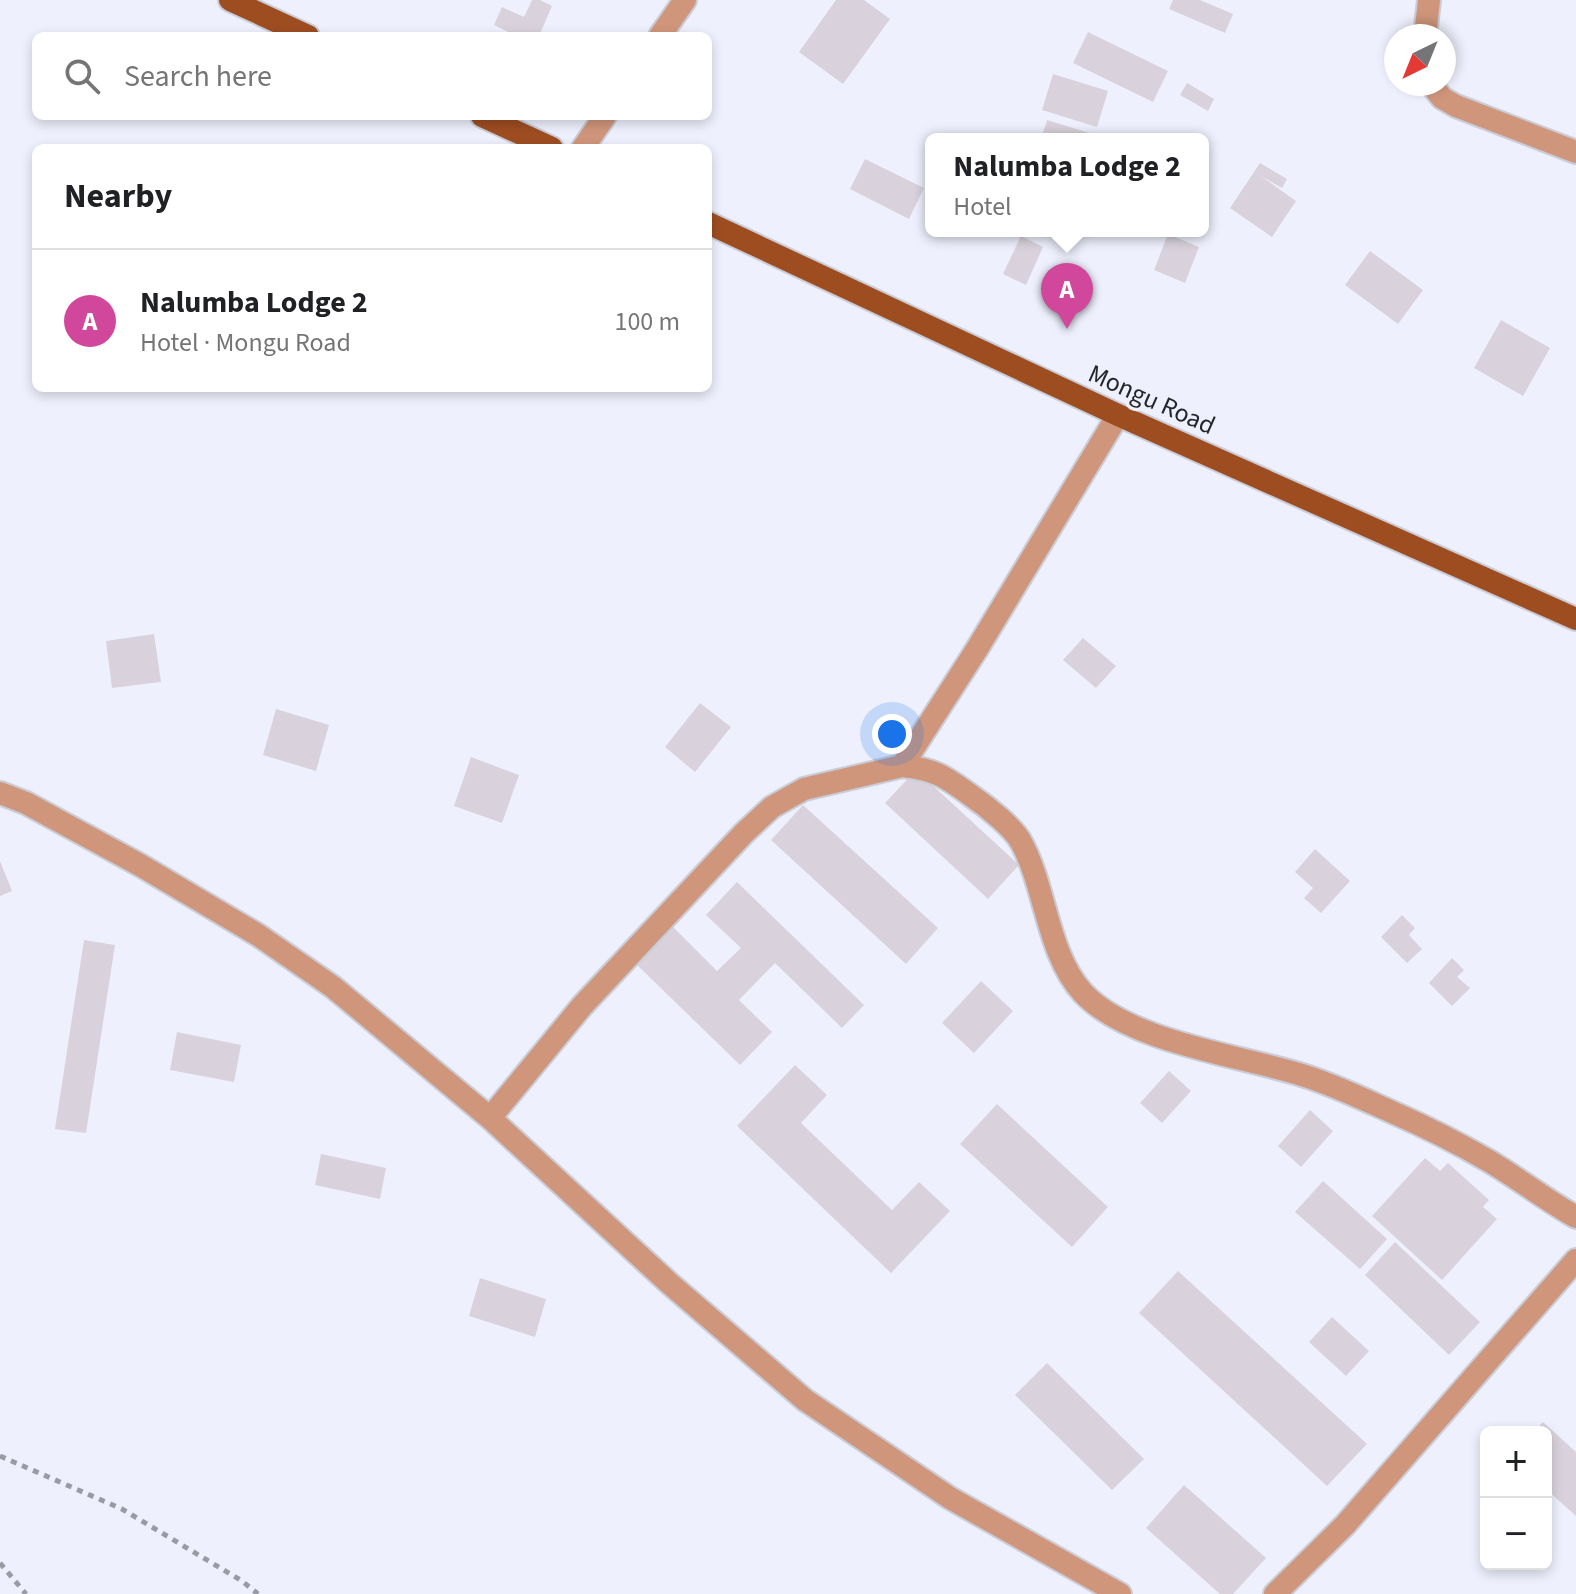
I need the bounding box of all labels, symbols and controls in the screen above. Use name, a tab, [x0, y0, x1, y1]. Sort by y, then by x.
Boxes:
north arrow	[1384, 24, 1456, 96]
search box	[32, 32, 712, 120]
icon: search	[60, 54, 104, 98]
text: Search here	[124, 55, 272, 98]
popup	[925, 133, 1209, 237]
text: Nalumba Lodge 2	[953, 145, 1181, 188]
text: Nearby	[64, 172, 172, 221]
text: Hotel	[953, 188, 1012, 225]
pin: A	[1041, 263, 1093, 329]
text: Nalumba Lodge 2	[140, 281, 368, 324]
text: A	[83, 303, 97, 340]
text: 100 m	[614, 303, 680, 340]
text: Hotel · Mongu Road	[140, 324, 351, 361]
street label: Mongu Road	[1082, 355, 1221, 444]
your location	[872, 714, 912, 754]
map controls	[1480, 1426, 1552, 1570]
button: +	[1480, 1426, 1552, 1498]
button: −	[1480, 1498, 1552, 1570]

